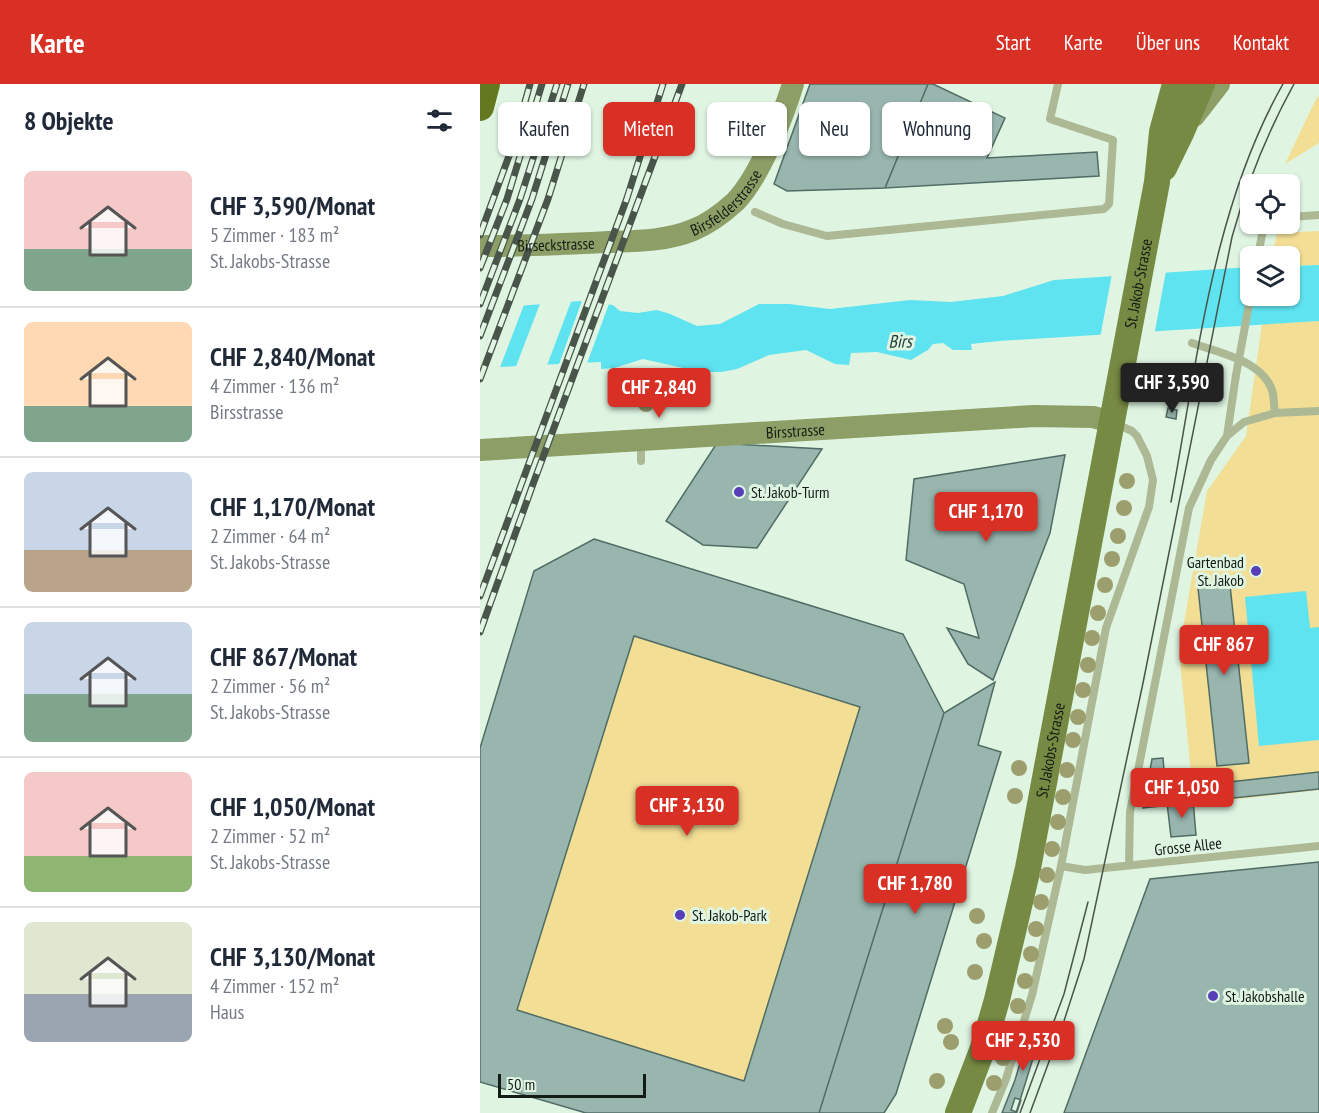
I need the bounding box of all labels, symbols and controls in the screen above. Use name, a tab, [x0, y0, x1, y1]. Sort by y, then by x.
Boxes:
text: Karte	[30, 24, 85, 61]
text: Start	[996, 29, 1031, 56]
text: Karte	[1064, 29, 1103, 56]
text: Über uns	[1136, 29, 1200, 56]
text: Kontakt	[1233, 29, 1289, 56]
chip: Kaufen	[498, 102, 591, 156]
chip: Mieten	[603, 102, 695, 156]
chip: Filter	[707, 102, 787, 156]
chip: Neu	[799, 102, 870, 156]
chip: Wohnung	[882, 102, 992, 156]
text: 8 Objekte	[24, 104, 114, 137]
icon: filters	[423, 104, 456, 137]
street label: Birsfelderstrasse	[687, 166, 766, 240]
map controls	[1240, 174, 1300, 306]
button: locate	[1240, 174, 1300, 234]
text: CHF 3,590/Monat	[210, 189, 375, 222]
icon: home	[72, 195, 144, 267]
text: 5 Zimmer · 183 m²	[210, 222, 339, 248]
street label: Birseckstrasse	[517, 233, 595, 256]
street label: St. Jakob-Strasse	[1120, 237, 1156, 330]
button: layers	[1240, 246, 1300, 306]
text: St. Jakobs-Strasse	[210, 248, 330, 274]
water label: Birs	[888, 329, 914, 353]
text: CHF 2,840/Monat	[210, 340, 375, 373]
icon: home	[72, 346, 144, 418]
pin: CHF 3,590	[1103, 363, 1241, 414]
pin: CHF 2,840	[590, 368, 728, 419]
text: CHF 3,590	[1135, 369, 1209, 395]
text: 4 Zimmer · 136 m²	[210, 373, 339, 399]
text: CHF 2,840	[622, 374, 696, 400]
text: Birsstrasse	[210, 399, 284, 425]
street label: Birsstrasse	[765, 419, 825, 442]
place label: St. Jakob-Turm	[751, 482, 830, 502]
marker: St. Jakob-Turm	[732, 485, 746, 499]
text: CHF 1,170/Monat	[210, 490, 375, 523]
pin: CHF 1,170	[917, 492, 1055, 543]
icon: home	[72, 496, 144, 568]
text: CHF 1,170	[949, 498, 1023, 524]
text: 2 Zimmer · 64 m²	[210, 523, 330, 549]
text: St. Jakobs-Strasse	[210, 549, 330, 575]
place label: Gartenbad St. Jakob	[1187, 552, 1244, 590]
marker: Gartenbad St. Jakob	[1249, 564, 1263, 578]
pin: CHF 867	[1169, 625, 1279, 676]
text: CHF 867	[1194, 631, 1254, 657]
text: CHF 867/Monat	[210, 640, 357, 673]
icon: home	[72, 646, 144, 718]
text: 2 Zimmer · 56 m²	[210, 673, 330, 699]
text: St. Jakobs-Strasse	[210, 699, 330, 725]
street label: St. Jakobs-Strasse	[1031, 701, 1069, 799]
pin: CHF 1,050	[1113, 768, 1251, 819]
text: CHF 1,050	[1145, 774, 1219, 800]
pin: CHF 3,130	[618, 786, 756, 837]
text: CHF 1,050/Monat	[210, 790, 375, 823]
text: CHF 3,130	[650, 792, 724, 818]
icon: home	[72, 796, 144, 868]
text: 2 Zimmer · 52 m²	[210, 823, 330, 849]
street label: Grosse Allee	[1153, 833, 1223, 859]
text: St. Jakobs-Strasse	[210, 849, 330, 875]
pin: CHF 1,780	[846, 864, 984, 915]
text: CHF 1,780	[878, 870, 952, 896]
place label: St. Jakob-Park	[692, 905, 768, 925]
marker: St. Jakob-Park	[673, 908, 687, 922]
text: CHF 3,130/Monat	[210, 940, 375, 973]
icon: home	[72, 946, 144, 1018]
text: 4 Zimmer · 152 m²	[210, 973, 339, 999]
place label: St. Jakobshalle	[1225, 986, 1305, 1006]
marker: St. Jakobshalle	[1206, 989, 1220, 1003]
text: Haus	[210, 999, 244, 1025]
pin: CHF 2,530	[954, 1021, 1092, 1072]
text: CHF 2,530	[986, 1027, 1060, 1053]
scale bar	[498, 1071, 646, 1098]
text: 50 m	[507, 1074, 535, 1094]

